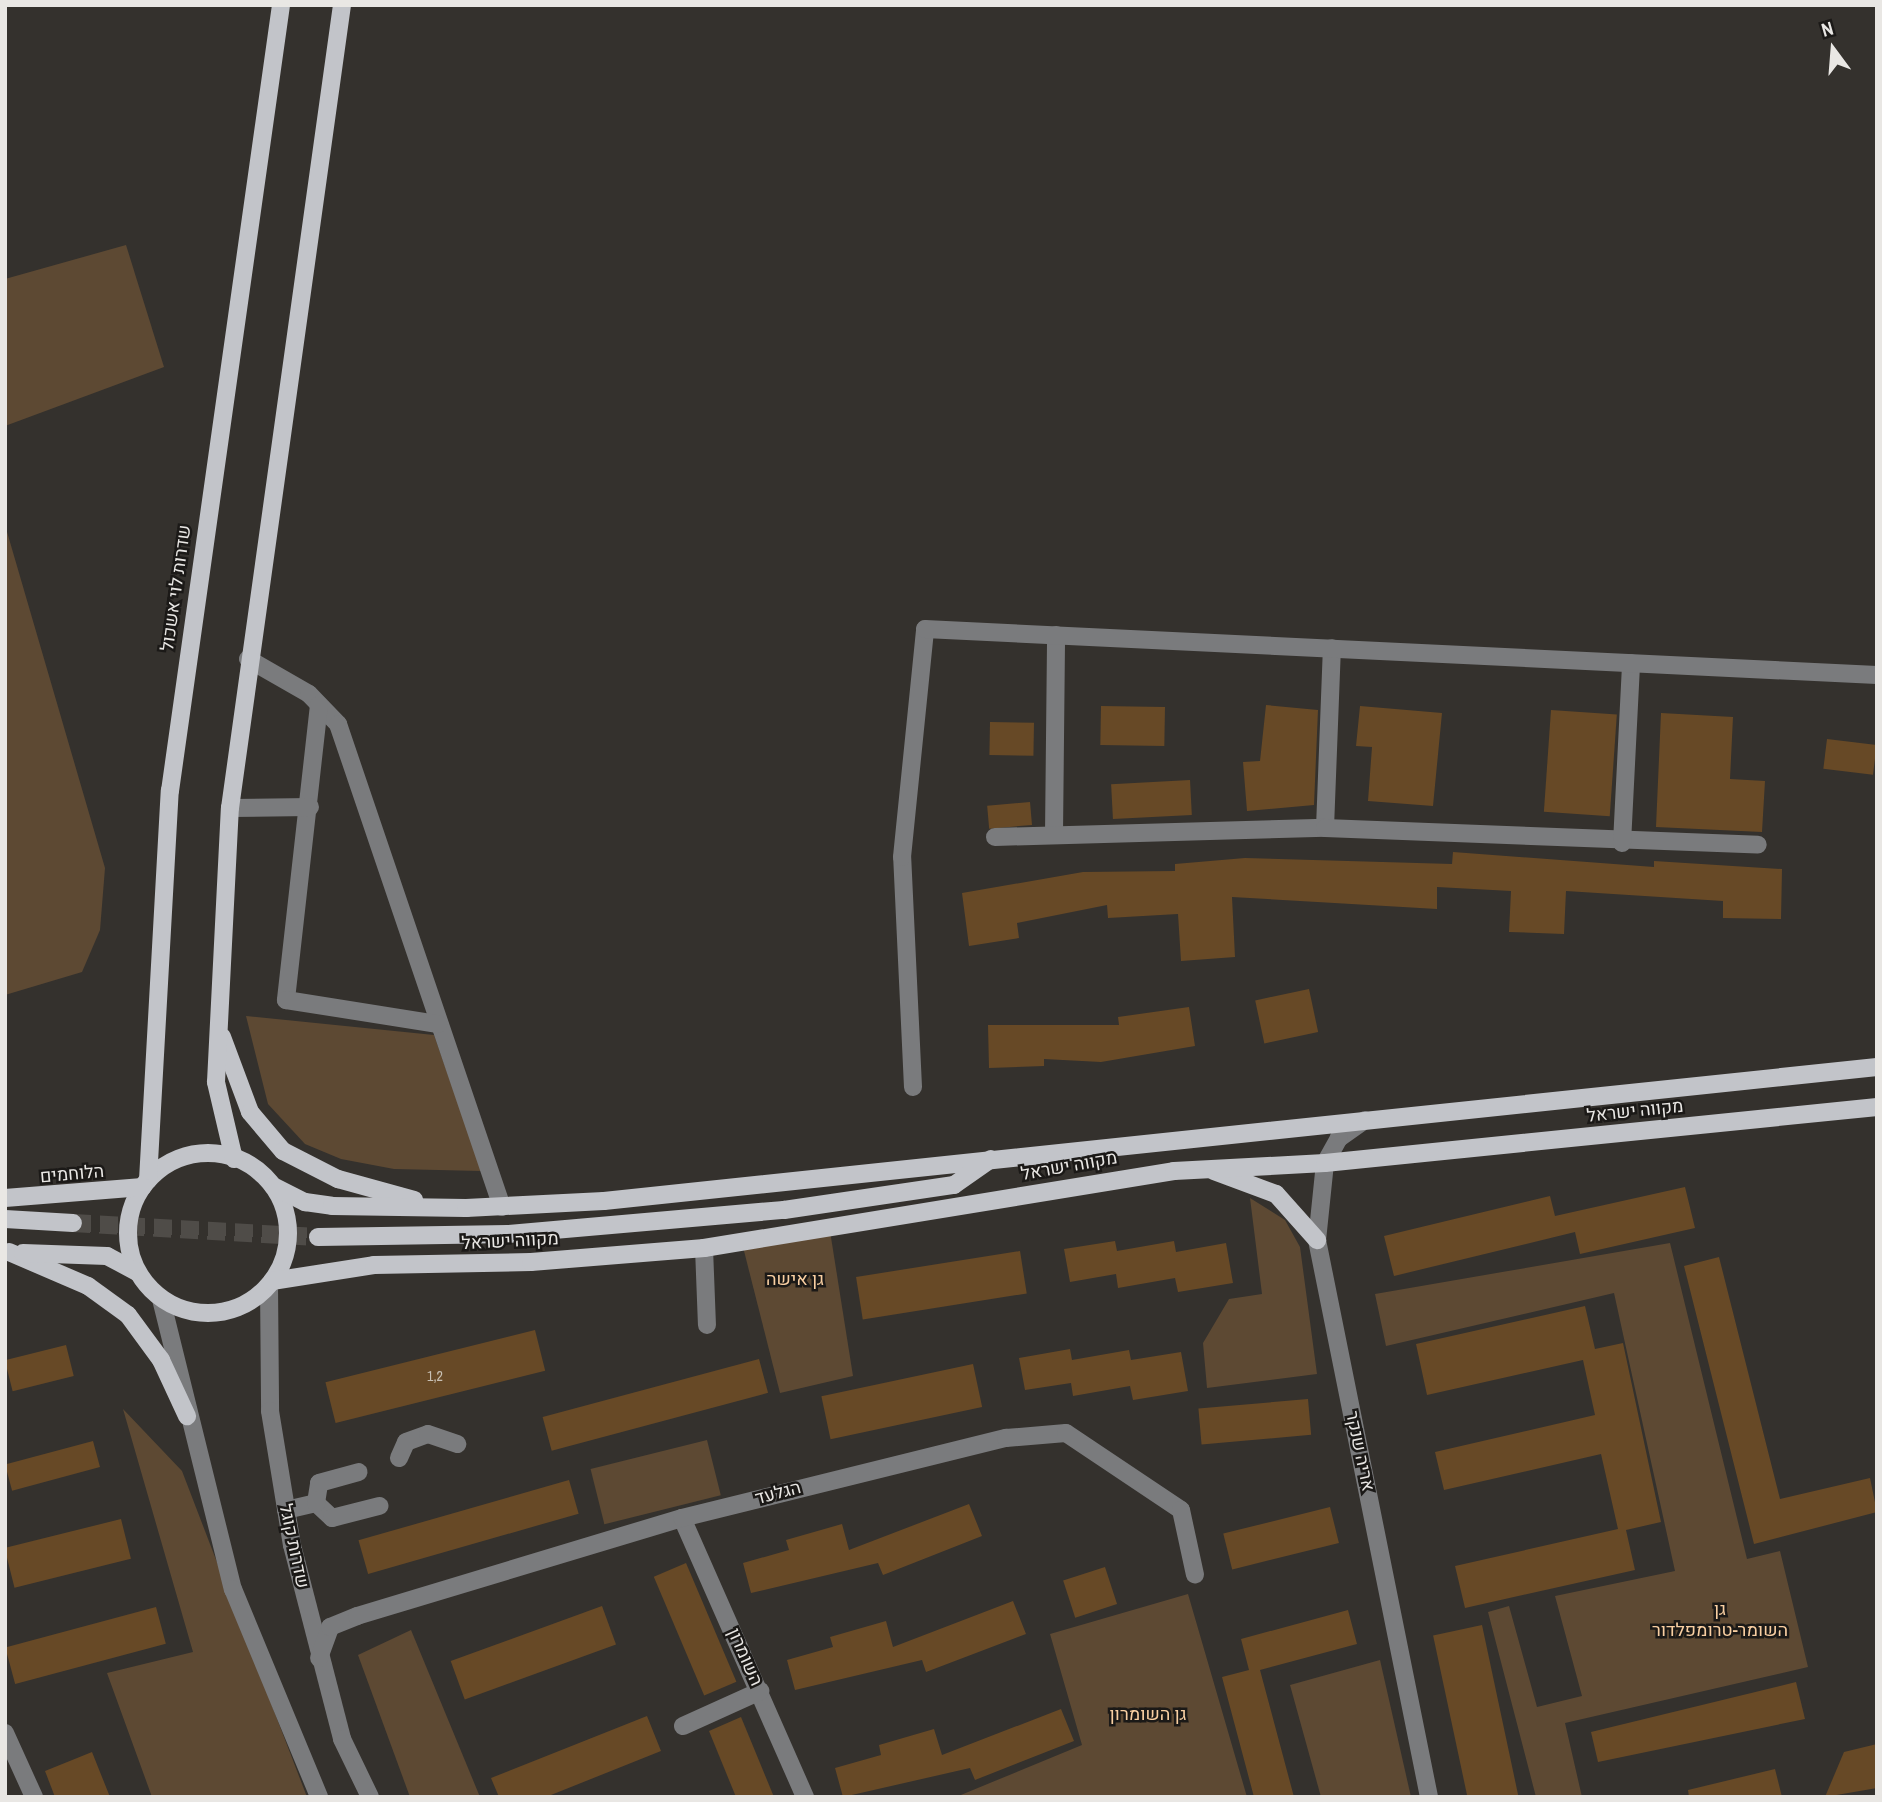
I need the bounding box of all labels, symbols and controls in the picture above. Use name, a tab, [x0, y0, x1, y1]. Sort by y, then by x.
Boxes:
north arrow	[1798, 14, 1868, 84]
text: N	[1818, 15, 1836, 43]
street label: שדרות לוי אשכול	[156, 523, 196, 653]
street label: מקווה ישראל	[1586, 1095, 1684, 1127]
street label: מקווה ישראל	[1019, 1147, 1119, 1185]
street label: הלוחמים	[39, 1160, 105, 1188]
street label: מקווה ישראל	[461, 1228, 559, 1254]
park label: גן אישה	[766, 1268, 824, 1290]
house number: 1,2	[427, 1368, 443, 1384]
street label: אריה שנקר	[1341, 1409, 1379, 1493]
street label: הגלעד	[753, 1477, 803, 1509]
street label: שדרות קוגל	[275, 1502, 313, 1590]
park label: גן השומר-טרומפלדור	[1652, 1599, 1788, 1642]
street label: השומרון	[723, 1625, 767, 1689]
park label: גן השומרון	[1109, 1703, 1187, 1725]

